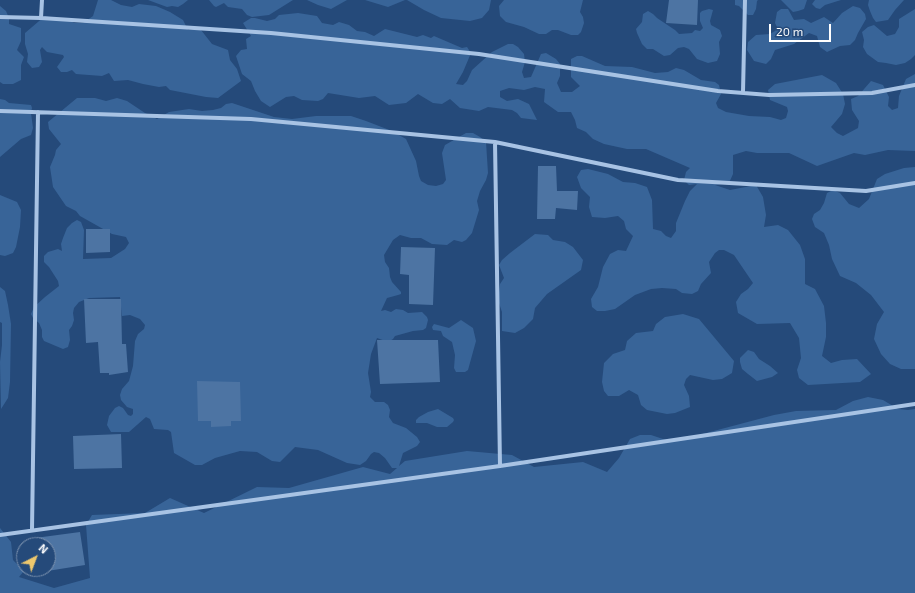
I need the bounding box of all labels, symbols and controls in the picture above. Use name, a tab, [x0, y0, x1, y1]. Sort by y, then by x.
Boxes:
scale bar	[771, 16, 833, 42]
text: 20 m	[776, 24, 803, 38]
north arrow	[16, 537, 56, 577]
text: N	[36, 541, 51, 556]

